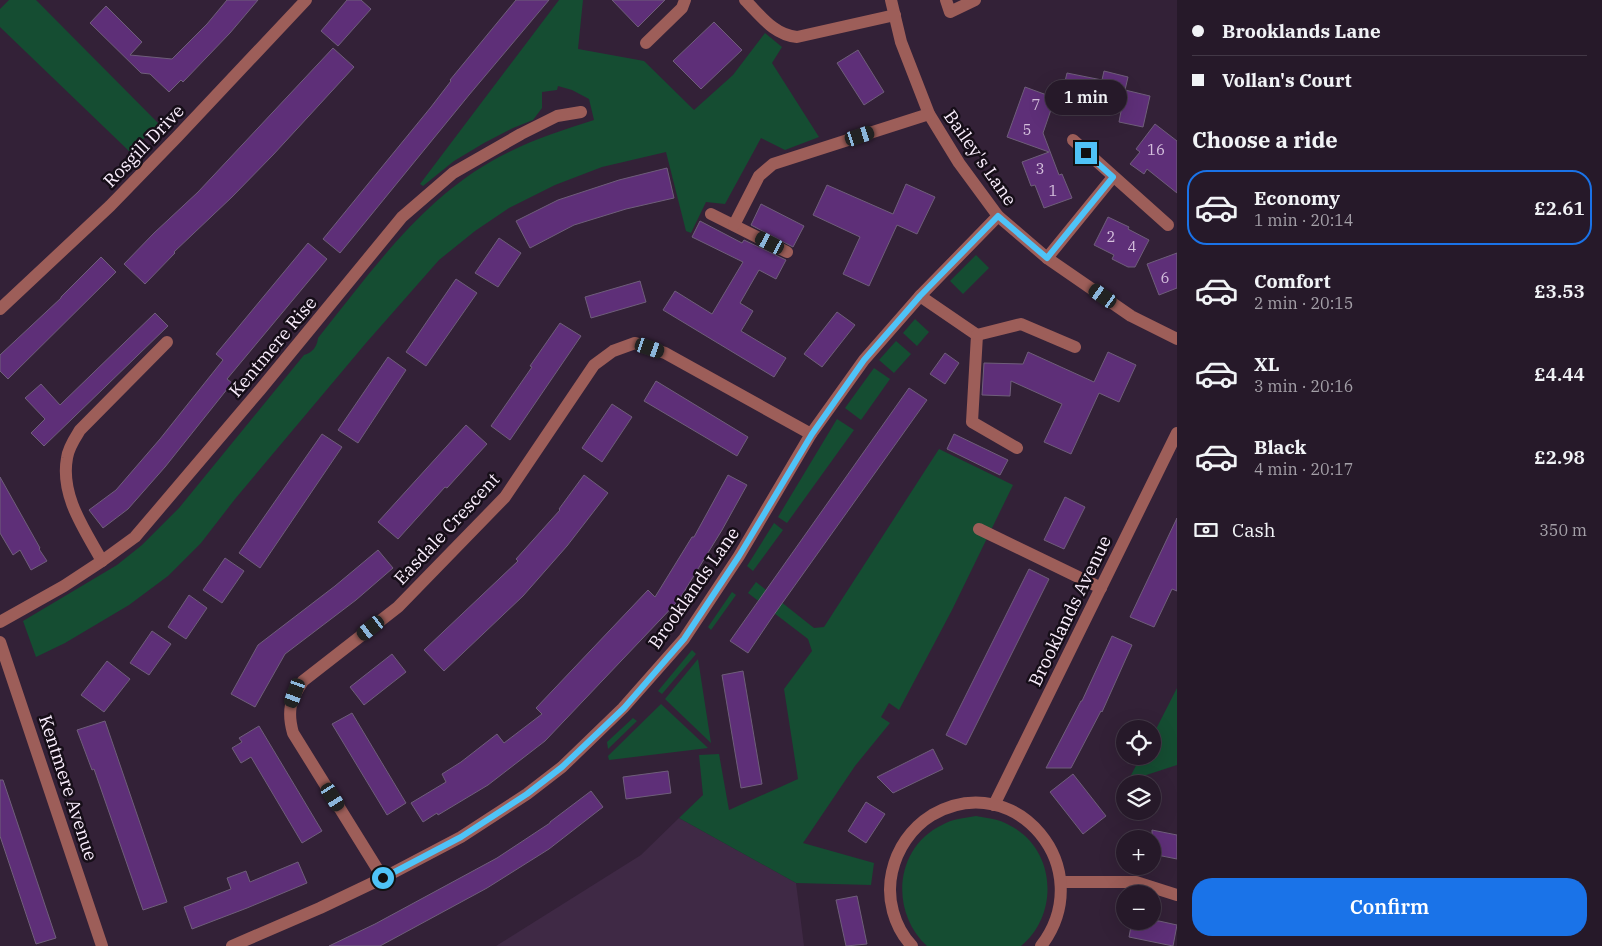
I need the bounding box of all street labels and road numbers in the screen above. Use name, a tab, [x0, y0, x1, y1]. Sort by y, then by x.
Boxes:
street label: Rosgill Drive	[98, 99, 189, 192]
street label: Bailey's Lane	[939, 105, 1022, 210]
street label: Kentmere Rise	[224, 292, 321, 402]
street label: Easdale Crescent	[389, 468, 504, 589]
street label: Brooklands Lane	[643, 522, 744, 653]
street label: Brooklands Avenue	[1023, 532, 1116, 690]
street label: Kentmere Avenue	[34, 712, 103, 864]

